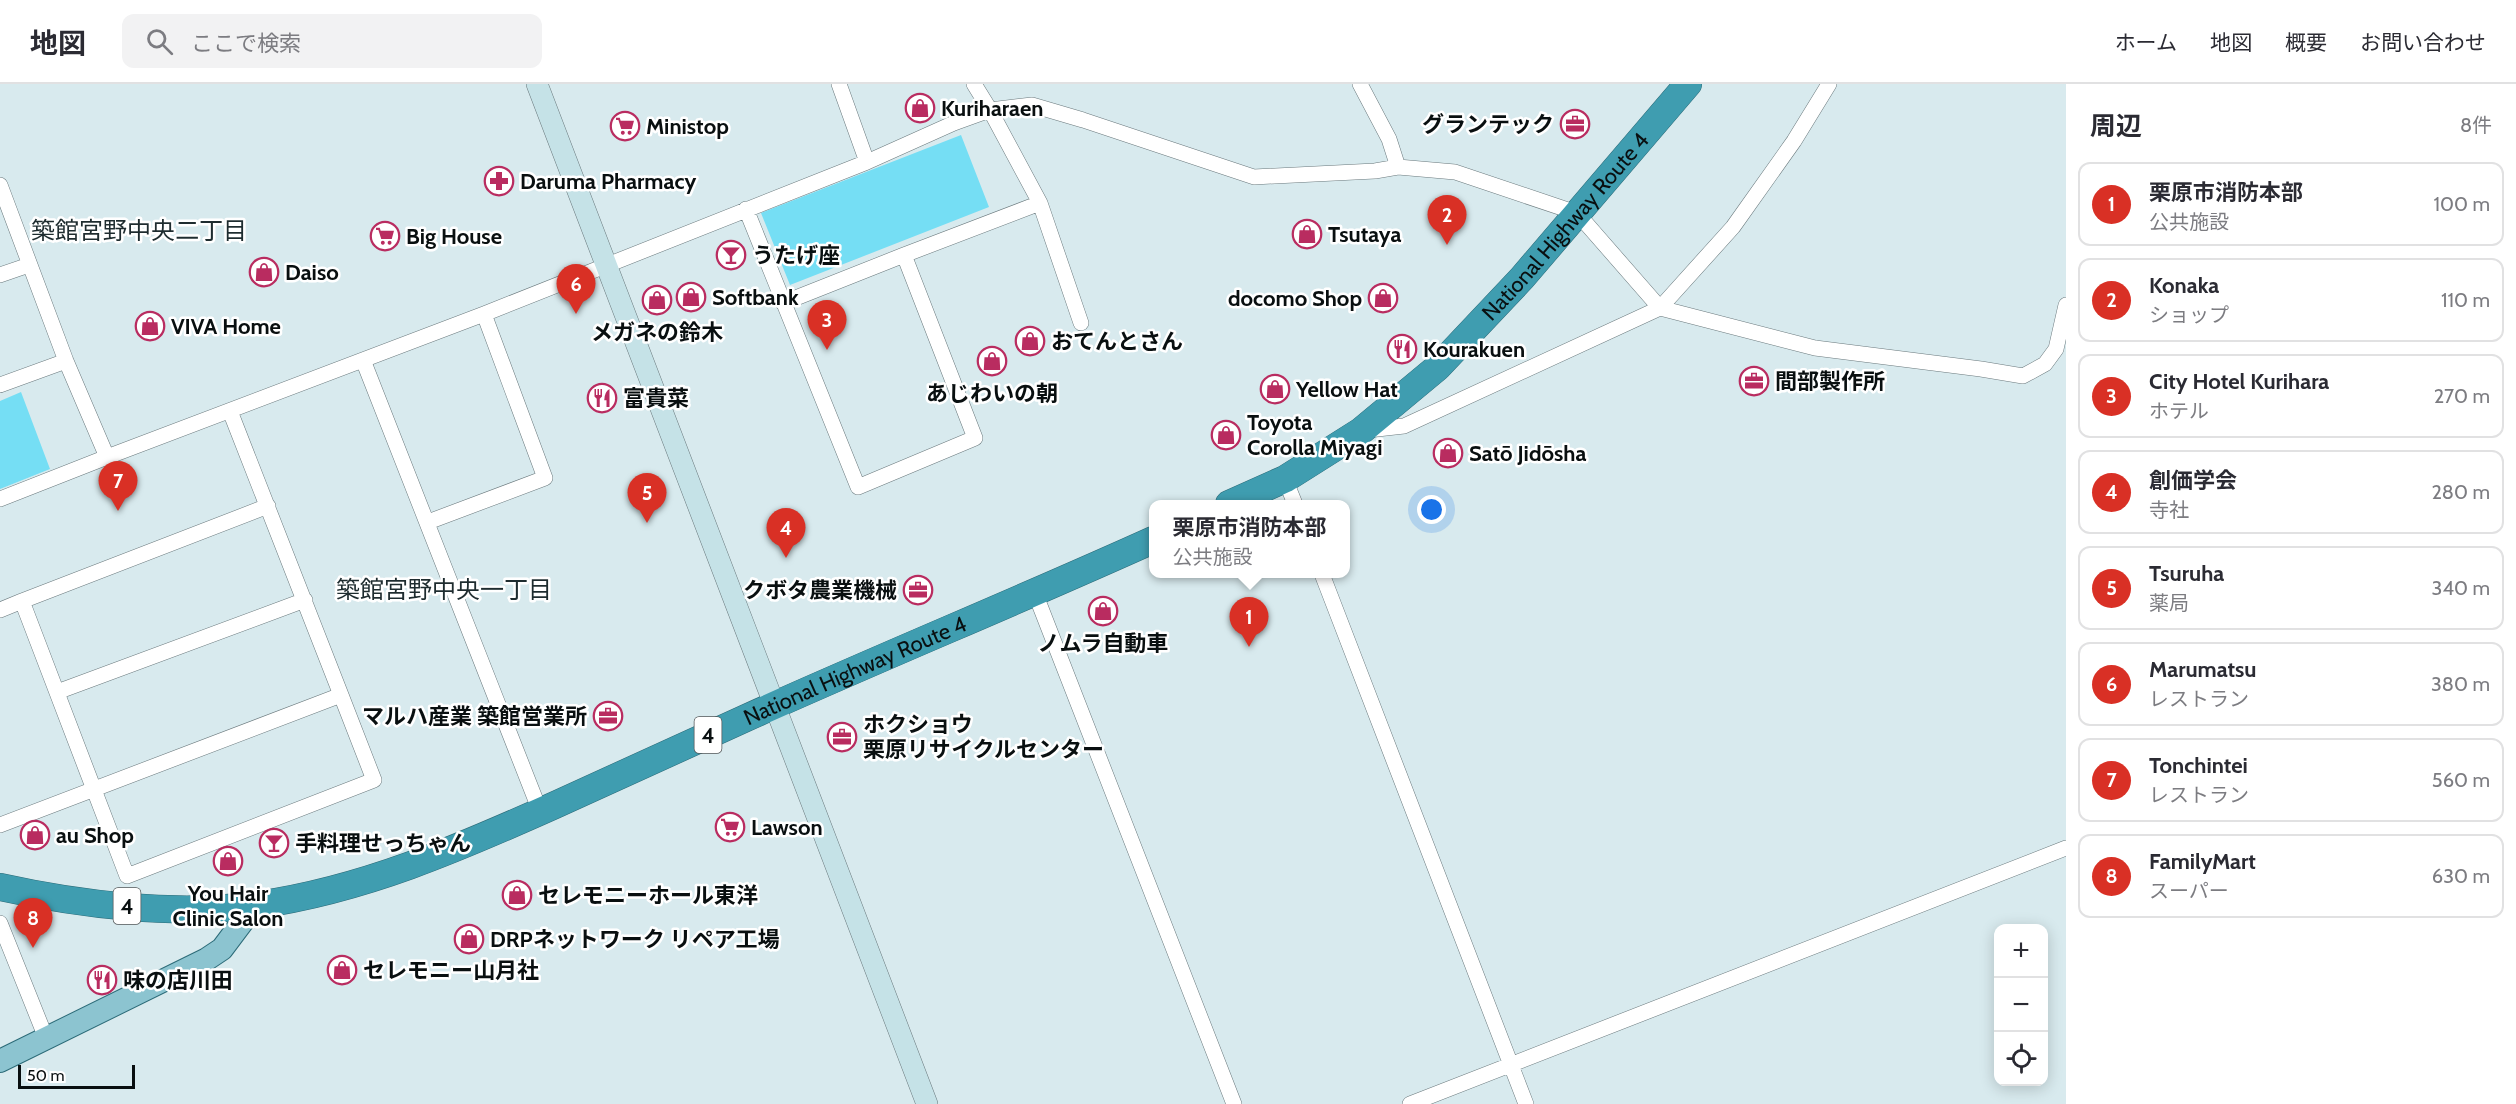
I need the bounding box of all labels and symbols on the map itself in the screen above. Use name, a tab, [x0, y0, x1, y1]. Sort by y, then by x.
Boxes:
shop icon: Kuriharaen	[904, 92, 936, 124]
place label: Kuriharaen	[941, 95, 1043, 122]
office icon: グランテック	[1559, 108, 1591, 140]
supermarket icon: Ministop	[609, 110, 641, 142]
place label: グランテック	[1422, 111, 1554, 138]
place label: Ministop	[646, 113, 729, 140]
street label: National Highway Route 4	[1476, 127, 1654, 326]
pharmacy icon: Daruma Pharmacy	[483, 165, 515, 197]
place label: Daruma Pharmacy	[520, 168, 696, 195]
pin: 2	[1428, 196, 1466, 245]
district label: 築館宮野中央二丁目	[31, 216, 247, 245]
shop icon: Tsutaya	[1291, 218, 1323, 250]
supermarket icon: Big House	[369, 220, 401, 252]
place label: Tsutaya	[1328, 221, 1402, 248]
place label: Big House	[406, 223, 502, 250]
bar icon: うたげ座	[715, 239, 747, 271]
place label: うたげ座	[752, 242, 840, 269]
shop icon: Daiso	[248, 256, 280, 288]
place label: Daiso	[285, 259, 339, 286]
pin: 6	[556, 264, 596, 314]
shop icon: Softbank	[675, 281, 707, 313]
shop icon: docomo Shop	[1367, 282, 1399, 314]
shop icon: メガネの鈴木	[641, 284, 673, 316]
place label: Softbank	[712, 284, 799, 311]
place label: docomo Shop	[1228, 285, 1362, 312]
pin: 3	[808, 300, 846, 350]
shop icon: VIVA Home	[134, 310, 166, 342]
place label: VIVA Home	[171, 313, 281, 340]
place label: メガネの鈴木	[591, 319, 723, 346]
shop icon: おてんとさん	[1014, 325, 1046, 357]
place label: おてんとさん	[1051, 328, 1183, 355]
restaurant icon: Kourakuen	[1386, 333, 1418, 365]
place label: Kourakuen	[1423, 336, 1525, 363]
shop icon: あじわいの朝	[976, 345, 1008, 377]
office icon: 間部製作所	[1738, 365, 1770, 397]
place label: 間部製作所	[1775, 368, 1885, 395]
shop icon: Yellow Hat	[1259, 373, 1291, 405]
place label: Yellow Hat	[1295, 376, 1398, 403]
place label: あじわいの朝	[926, 380, 1058, 407]
restaurant icon: 富貴菜	[586, 382, 618, 414]
place label: 富貴菜	[623, 385, 689, 412]
place label: Toyota Corolla Miyagi	[1247, 409, 1383, 461]
shop icon: Toyota Corolla Miyagi	[1210, 419, 1242, 451]
shop icon: Satō Jidōsha	[1432, 437, 1464, 469]
place label: Satō Jidōsha	[1469, 440, 1586, 467]
pin: 7	[98, 462, 138, 511]
pin: 5	[628, 474, 666, 523]
your location	[1417, 495, 1446, 524]
pin: 4	[766, 508, 806, 558]
office icon: クボタ農業機械	[902, 574, 934, 606]
district label: 築館宮野中央一丁目	[336, 575, 552, 604]
place label: クボタ農業機械	[743, 577, 897, 604]
shop icon: ノムラ自動車	[1087, 595, 1119, 627]
pin: 1	[1230, 598, 1268, 647]
street label: National Highway Route 4	[739, 610, 971, 731]
place label: ノムラ自動車	[1038, 630, 1168, 657]
office icon: マルハ産業 築館営業所	[592, 700, 624, 732]
place label: マルハ産業 築館営業所	[362, 703, 587, 730]
place label: ホクショウ 栗原リサイクルセンター	[863, 711, 1104, 763]
road number: 4	[694, 717, 722, 753]
office icon: ホクショウ 栗原リサイクルセンター	[826, 721, 858, 753]
supermarket icon: Lawson	[714, 811, 746, 843]
place label: Lawson	[751, 814, 823, 841]
shop icon: au Shop	[19, 819, 51, 851]
place label: au Shop	[56, 822, 134, 849]
bar icon: 手料理せっちゃん	[258, 827, 290, 859]
place label: 手料理せっちゃん	[295, 830, 471, 857]
shop icon: You Hair Clinic Salon	[212, 845, 244, 877]
shop icon: セレモニーホール東洋	[501, 879, 533, 911]
place label: You Hair Clinic Salon	[173, 880, 283, 932]
place label: セレモニーホール東洋	[538, 882, 758, 909]
road number: 4	[114, 888, 140, 924]
pin: 8	[14, 898, 52, 948]
shop icon: DRPネットワーク リペア工場	[453, 923, 485, 955]
place label: DRPネットワーク リペア工場	[490, 926, 780, 953]
shop icon: セレモニー山月社	[326, 954, 358, 986]
place label: セレモニー山月社	[363, 957, 539, 984]
restaurant icon: 味の店川田	[86, 964, 118, 996]
place label: 味の店川田	[123, 967, 233, 994]
scale bar	[18, 1062, 135, 1090]

